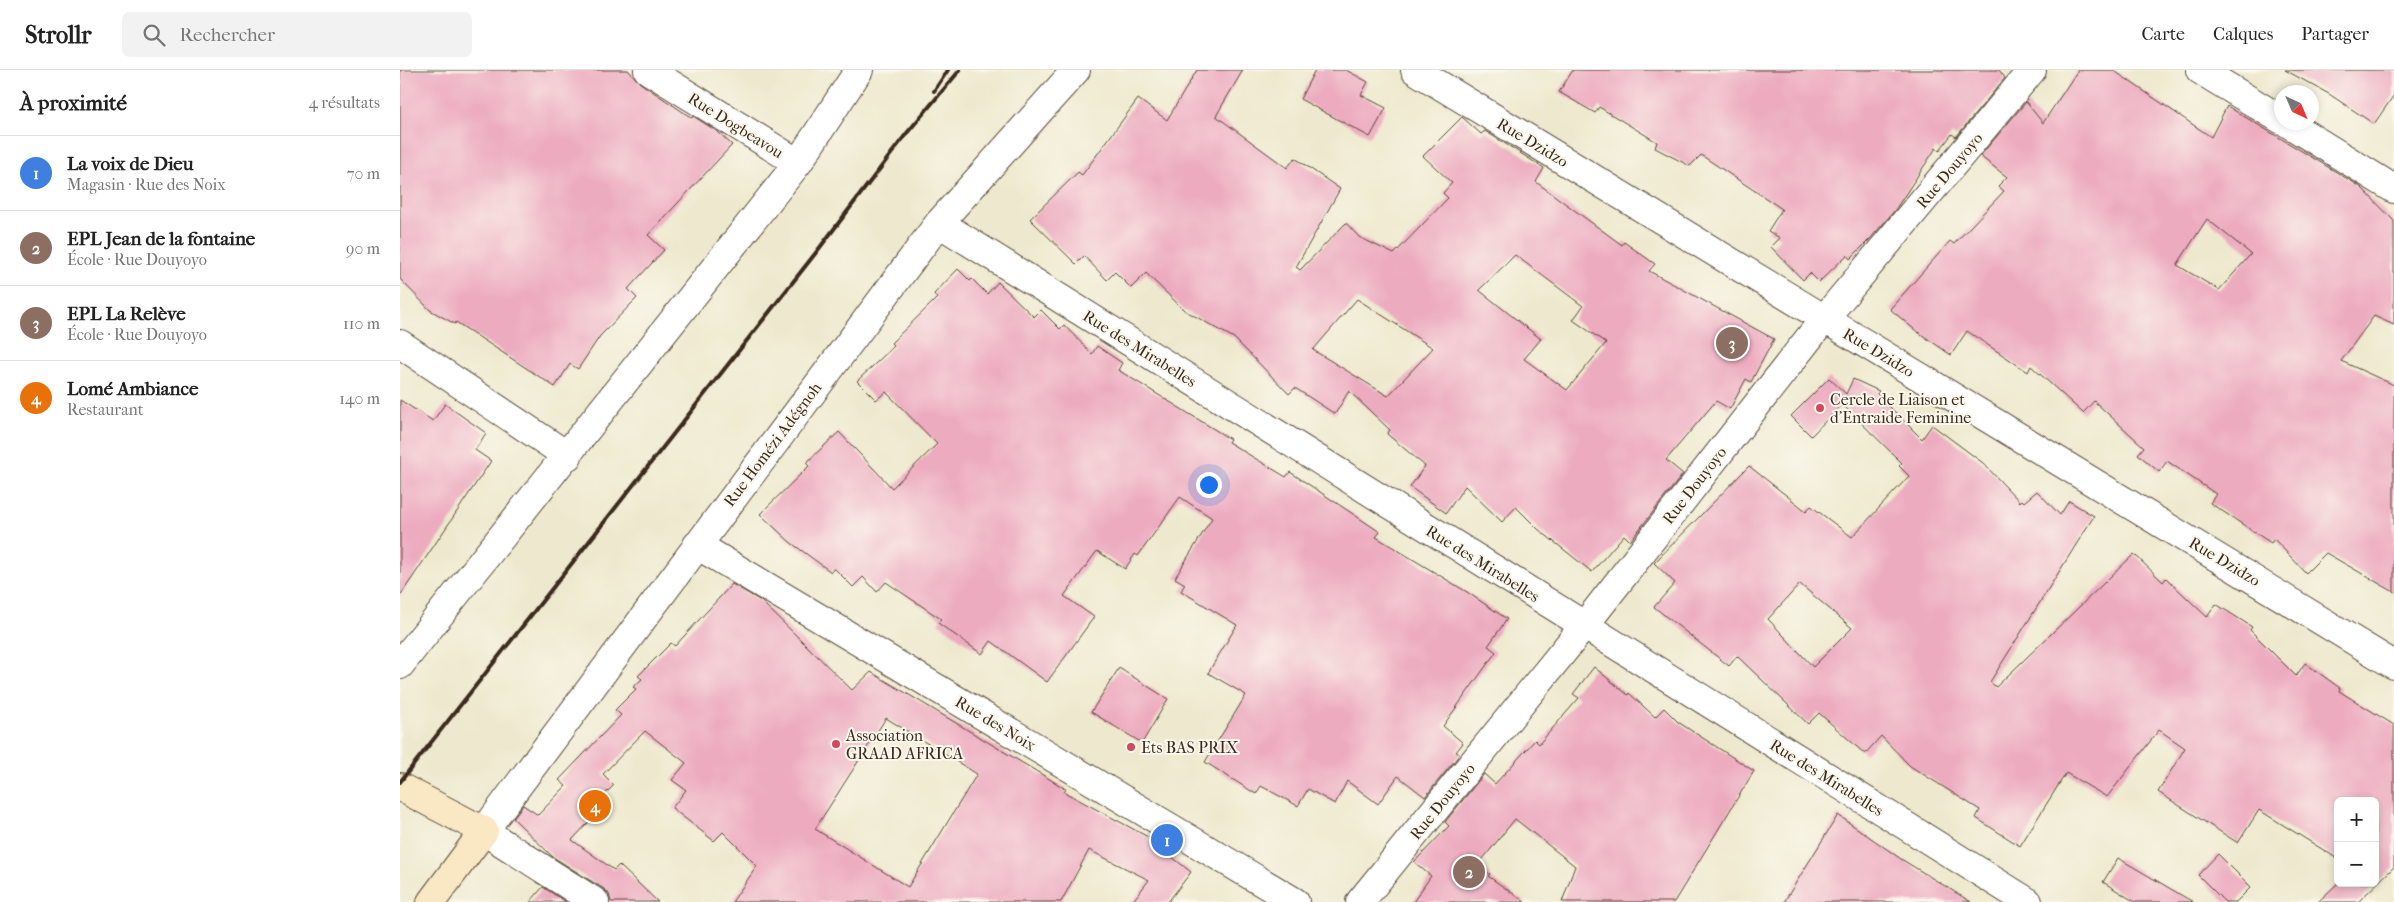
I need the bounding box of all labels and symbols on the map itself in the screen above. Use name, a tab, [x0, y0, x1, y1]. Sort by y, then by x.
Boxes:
north arrow	[2274, 85, 2319, 130]
street label: Rue Dogbeavou	[685, 89, 787, 162]
street label: Rue Dzidzo	[1494, 114, 1572, 171]
street label: Rue Douyoyo	[1912, 129, 1986, 212]
street label: Rue des Mirabelles	[1080, 306, 1200, 391]
pin: 3	[1716, 324, 1748, 362]
street label: Rue Dzidzo	[1840, 324, 1918, 381]
street label: Rue Homézi Adégnoh	[720, 379, 825, 510]
place label: Cercle de Liaison et d'Entraide Feminine	[1830, 390, 1971, 427]
marker: Cercle de Liaison et d'Entraide Feminine	[1814, 402, 1826, 414]
street label: Rue Douyoyo	[1658, 443, 1730, 528]
your location	[1196, 472, 1222, 498]
street label: Rue des Mirabelles	[1423, 521, 1543, 606]
street label: Rue Dzidzo	[2186, 533, 2264, 590]
street label: Rue des Noix	[952, 692, 1040, 755]
place label: Association GRAAD AFRICA	[845, 726, 964, 763]
street label: Rue des Mirabelles	[1767, 735, 1887, 820]
marker: Association GRAAD AFRICA	[830, 738, 842, 750]
place label: Ets BAS PRIX	[1141, 738, 1239, 757]
marker: Ets BAS PRIX	[1125, 741, 1137, 753]
street label: Rue Douyoyo	[1406, 759, 1479, 843]
pin: 4	[579, 787, 611, 825]
pin: 1	[1151, 821, 1183, 859]
pin: 2	[1453, 853, 1485, 891]

